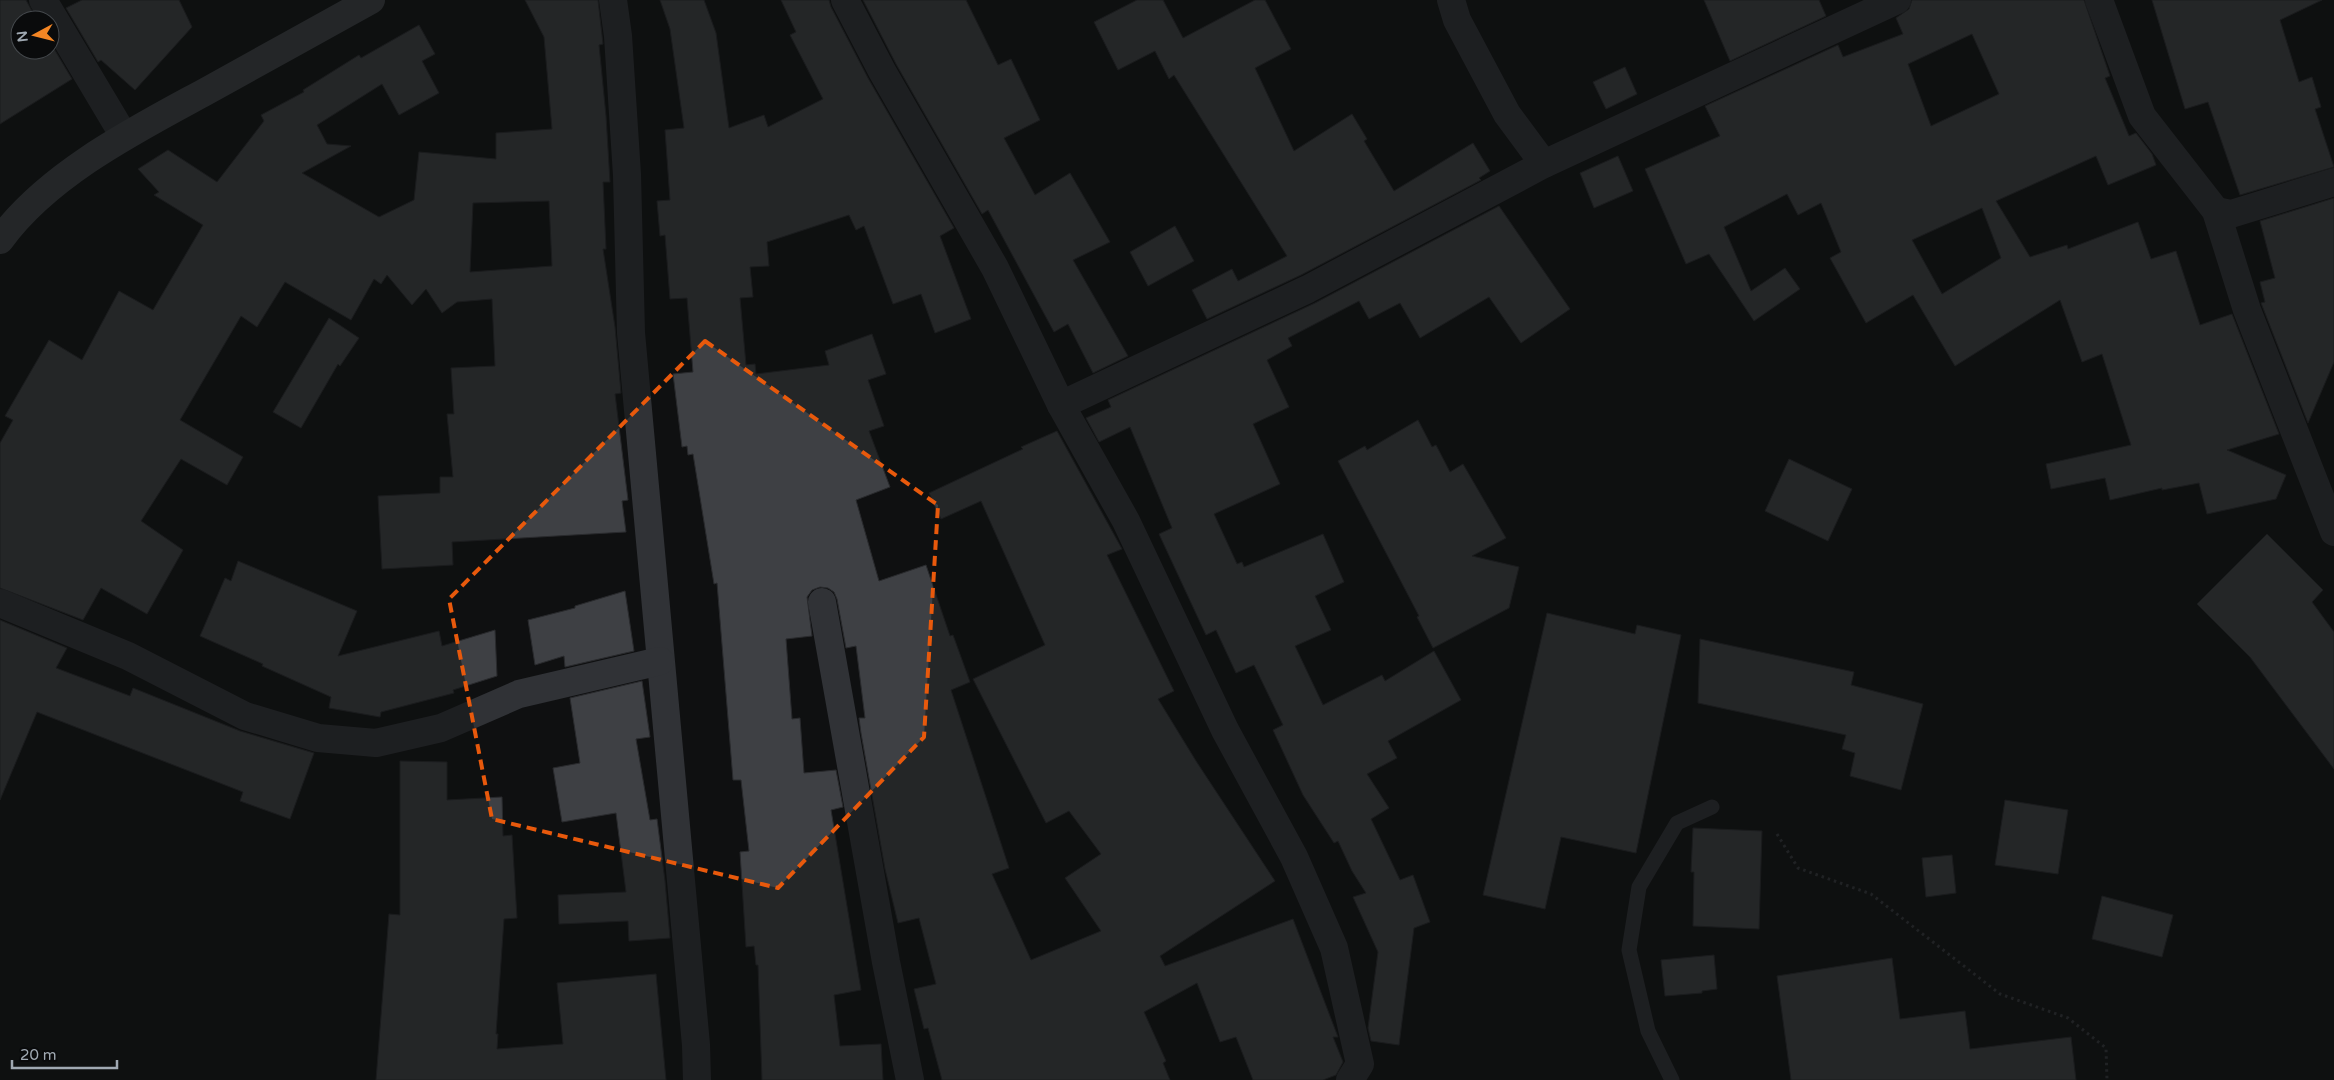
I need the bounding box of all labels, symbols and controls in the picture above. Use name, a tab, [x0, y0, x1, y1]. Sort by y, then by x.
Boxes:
north arrow	[10, 10, 60, 60]
text: N	[13, 30, 32, 43]
scale bar	[12, 1038, 118, 1070]
text: 20 m	[20, 1046, 57, 1064]

